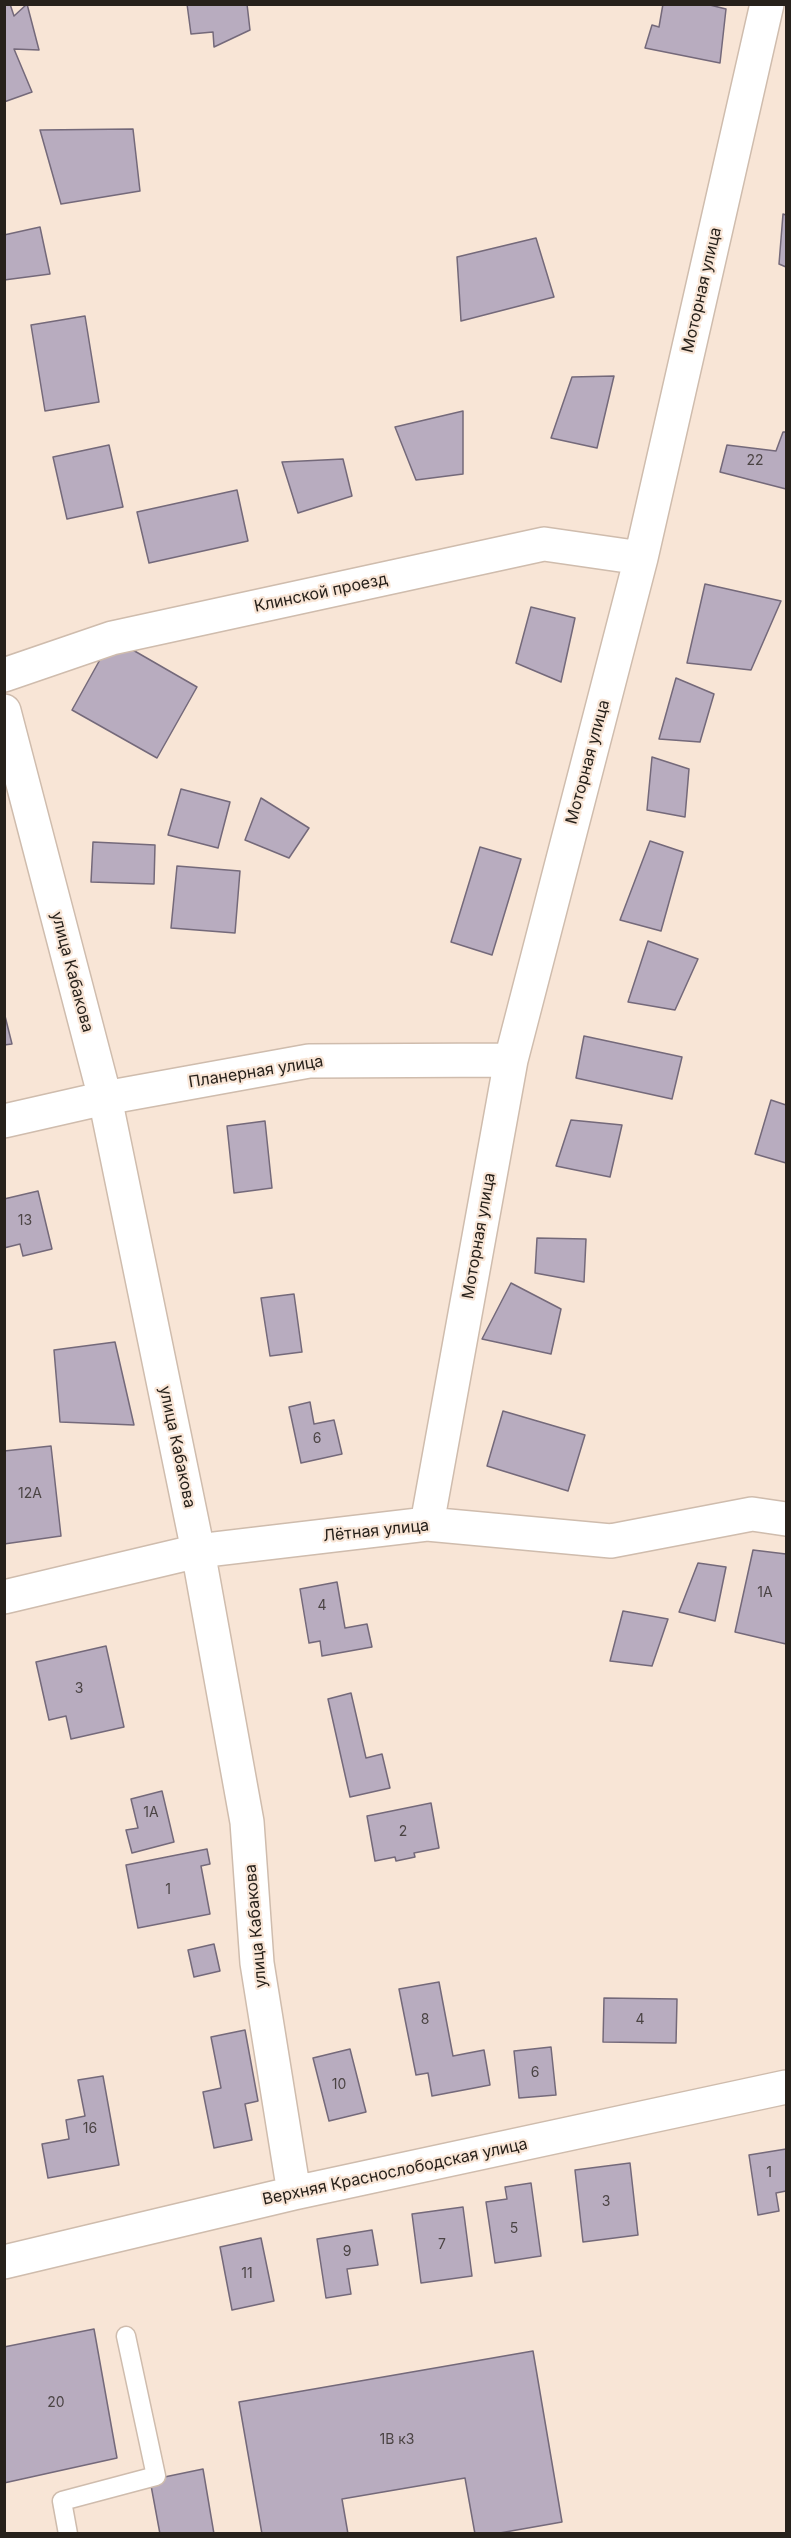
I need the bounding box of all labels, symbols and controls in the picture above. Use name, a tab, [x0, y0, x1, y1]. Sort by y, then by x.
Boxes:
street label: Моторная улица	[678, 226, 726, 354]
house number: 22	[746, 453, 764, 469]
street label: Клинской проезд	[253, 569, 389, 617]
street label: Моторная улица	[562, 698, 614, 826]
street label: улица Кабакова	[47, 910, 97, 1034]
street label: Планерная улица	[187, 1052, 325, 1092]
street label: Моторная улица	[458, 1171, 500, 1301]
house number: 13	[18, 1213, 32, 1229]
street label: улица Кабакова	[155, 1384, 199, 1510]
house number: 6	[313, 1431, 321, 1447]
house number: 12А	[18, 1486, 42, 1502]
street label: Лётная улица	[322, 1516, 430, 1546]
house number: 1А	[757, 1585, 773, 1601]
house number: 4	[317, 1598, 327, 1614]
house number: 3	[75, 1681, 83, 1697]
house number: 1А	[143, 1805, 159, 1821]
house number: 2	[399, 1824, 407, 1840]
street label: улица Кабакова	[241, 1863, 271, 1989]
house number: 1	[165, 1882, 171, 1898]
house number: 8	[421, 2012, 429, 2028]
house number: 4	[635, 2012, 645, 2028]
house number: 6	[531, 2065, 539, 2081]
house number: 10	[332, 2077, 346, 2093]
house number: 16	[83, 2121, 97, 2137]
street label: Верхняя Краснослободская улица	[261, 2135, 529, 2209]
house number: 1	[766, 2165, 772, 2181]
house number: 3	[602, 2194, 610, 2210]
house number: 5	[510, 2221, 518, 2237]
house number: 7	[438, 2237, 446, 2253]
house number: 9	[343, 2244, 351, 2260]
house number: 11	[241, 2266, 253, 2282]
house number: 20	[47, 2395, 65, 2411]
house number: 1В к3	[379, 2432, 415, 2448]

